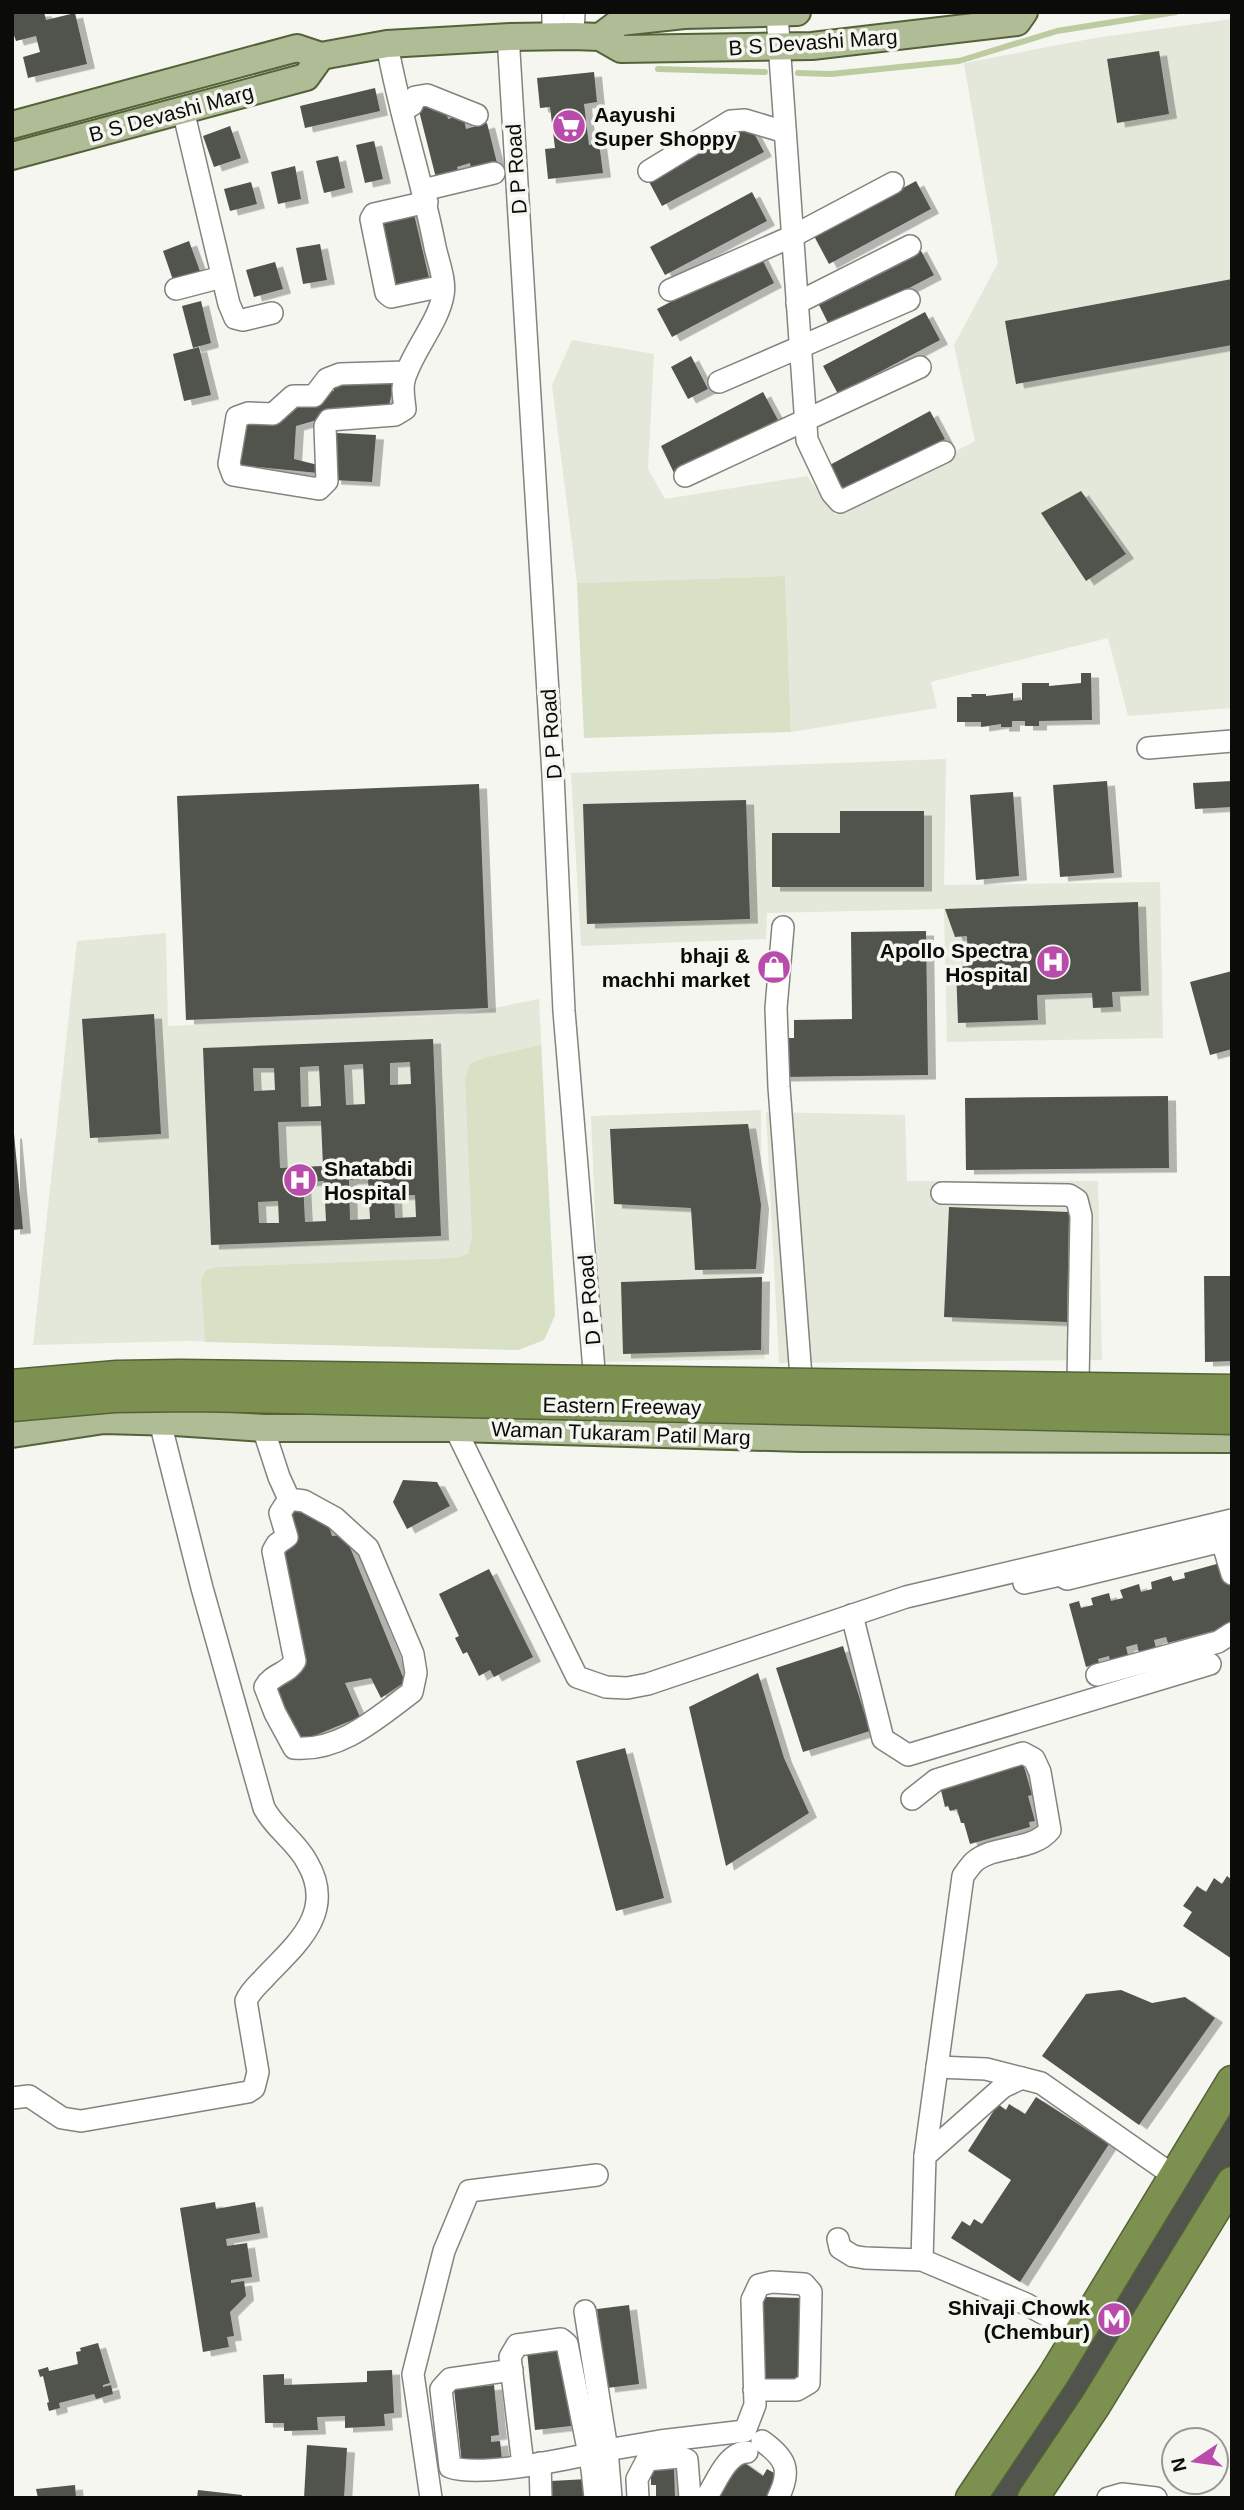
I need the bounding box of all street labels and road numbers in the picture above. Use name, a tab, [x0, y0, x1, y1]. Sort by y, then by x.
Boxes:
street label: B S Devashi Marg	[728, 25, 898, 59]
street label: B S Devashi Marg	[86, 80, 256, 146]
street label: D P Road	[501, 123, 531, 215]
street label: D P Road	[536, 688, 566, 780]
street label: D P Road	[574, 1254, 604, 1346]
street label: Eastern Freeway	[542, 1393, 702, 1419]
street label: Waman Tukaram Patil Marg	[491, 1417, 751, 1449]

